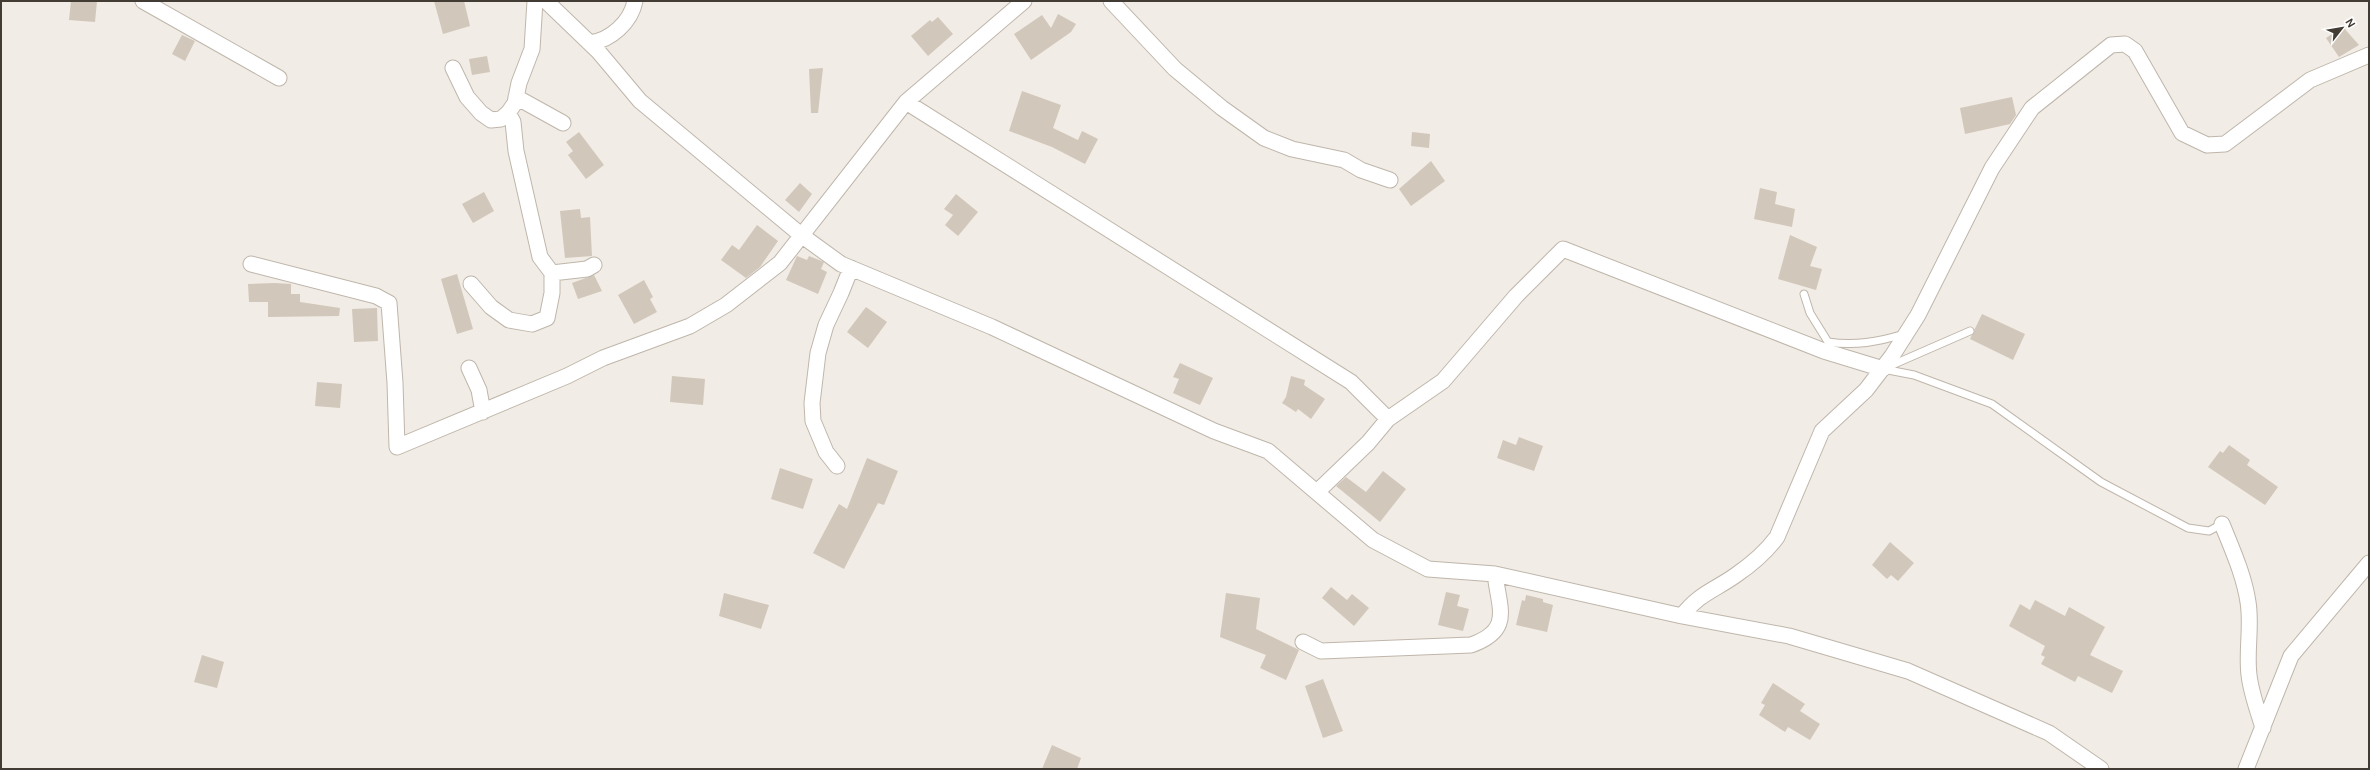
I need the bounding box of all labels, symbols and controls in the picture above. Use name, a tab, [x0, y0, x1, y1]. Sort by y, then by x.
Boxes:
north arrow	[2322, 8, 2362, 48]
text: N	[2343, 16, 2359, 30]

